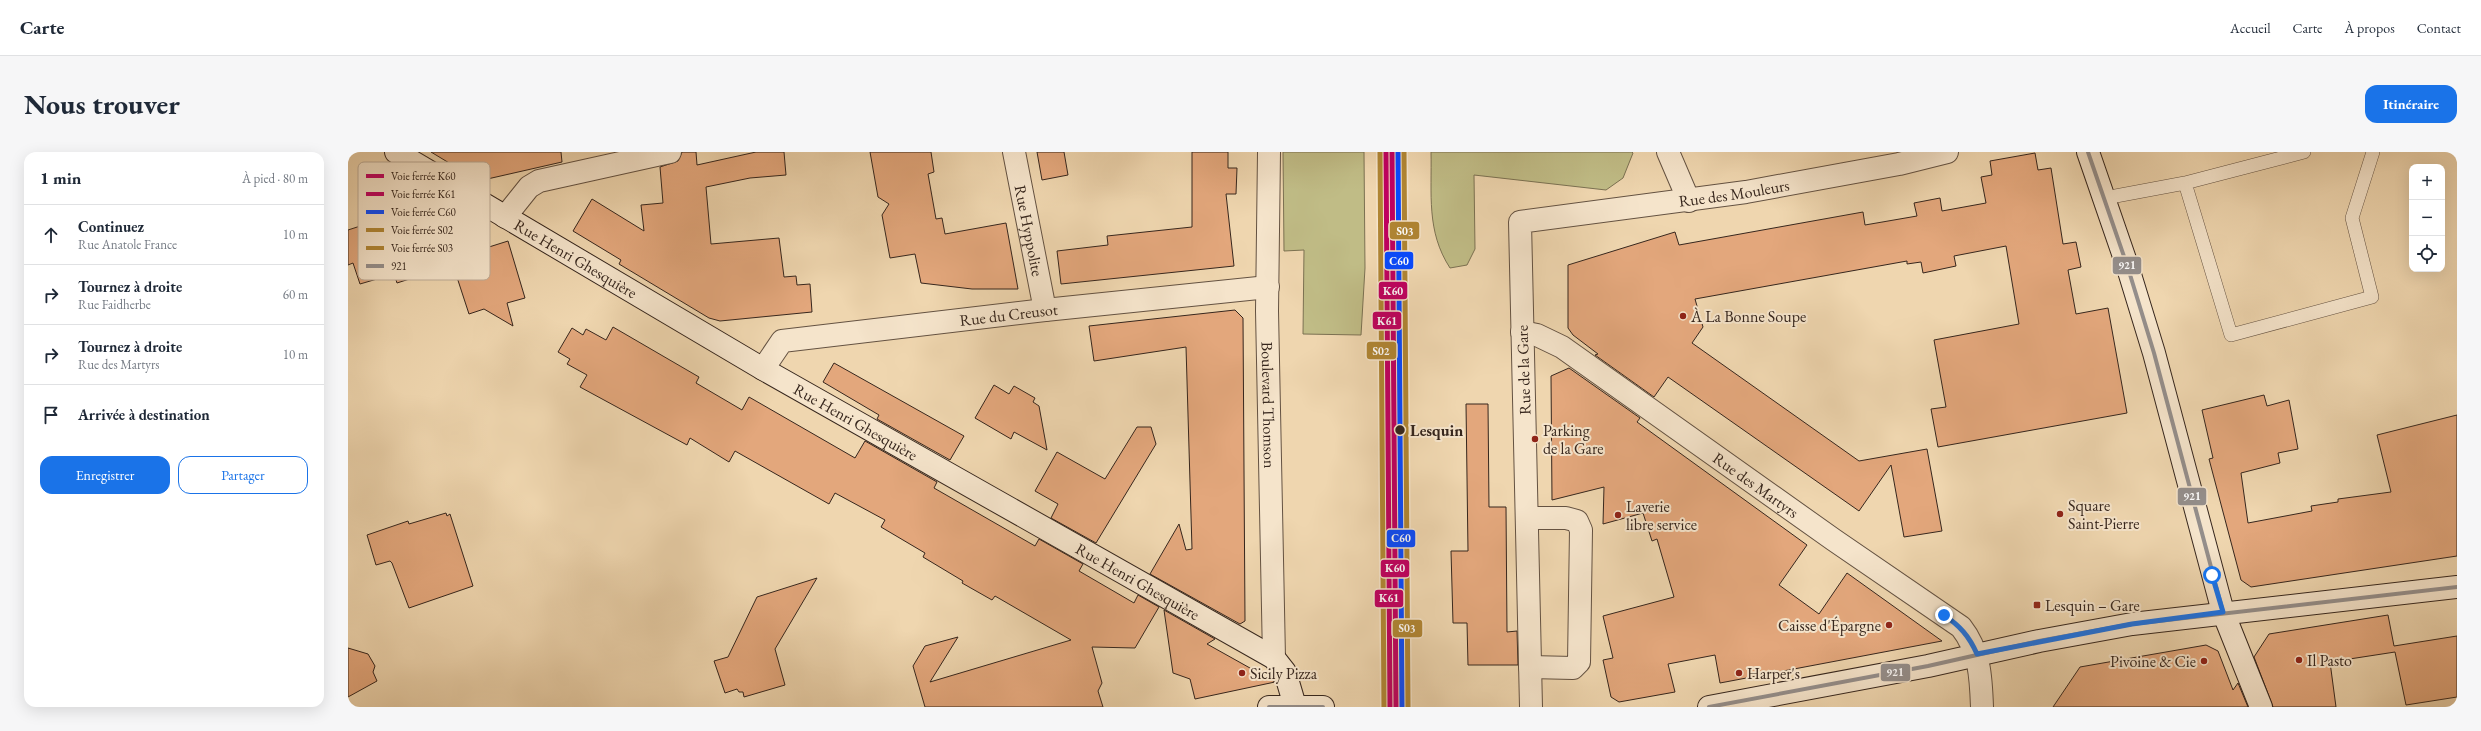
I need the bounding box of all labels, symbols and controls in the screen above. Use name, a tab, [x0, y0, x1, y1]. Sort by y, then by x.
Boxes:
text: Carte	[20, 15, 64, 40]
text: Accueil	[2230, 19, 2271, 37]
text: Carte	[2293, 19, 2323, 37]
text: À propos	[2345, 19, 2395, 37]
text: Contact	[2417, 19, 2461, 37]
button: Itinéraire	[2365, 85, 2457, 123]
text: Nous trouver	[24, 86, 180, 122]
legend	[358, 162, 490, 280]
map controls	[2409, 164, 2445, 272]
button: +	[2409, 164, 2445, 200]
text: 1 min	[40, 167, 81, 189]
text: Voie ferrée K60	[391, 169, 456, 183]
text: À pied · 80 m	[242, 170, 308, 187]
street label: Rue des Mouleurs	[1677, 174, 1791, 212]
street label: Rue Hyppolite	[1010, 183, 1048, 278]
text: Voie ferrée K61	[391, 187, 456, 201]
button: −	[2409, 200, 2445, 236]
text: Voie ferrée C60	[391, 205, 456, 219]
street label: Rue Henri Ghesquière	[510, 214, 641, 303]
text: Continuez	[78, 217, 144, 236]
line badge: S03	[1389, 221, 1420, 240]
text: Voie ferrée S02	[391, 223, 454, 237]
icon: ahead	[40, 224, 62, 246]
text: S03	[1396, 224, 1414, 238]
text: 10 m	[283, 226, 308, 243]
text: Rue Anatole France	[78, 236, 177, 253]
button: locate	[2409, 236, 2445, 272]
text: Voie ferrée S03	[391, 241, 453, 255]
line badge: C60	[1384, 251, 1414, 270]
text: C60	[1389, 254, 1409, 268]
line badge: 921	[2112, 256, 2142, 275]
text: 921	[2118, 258, 2136, 272]
text: 921	[391, 259, 407, 273]
text: Tournez à droite	[78, 277, 182, 296]
line badge: K60	[1378, 281, 1408, 300]
icon: right	[40, 284, 62, 306]
text: K60	[1383, 284, 1403, 298]
text: 60 m	[283, 286, 308, 303]
text: Rue Faidherbe	[78, 296, 151, 313]
street label: Rue du Creusot	[958, 299, 1059, 331]
place label: À La Bonne Soupe	[1690, 306, 1806, 327]
line badge: K61	[1372, 311, 1402, 330]
marker: À La Bonne Soupe	[1678, 311, 1688, 321]
text: K61	[1377, 314, 1397, 328]
street label: Rue de la Gare	[1511, 325, 1536, 415]
text: Tournez à droite	[78, 337, 182, 356]
street label: Boulevard Thomson	[1257, 341, 1280, 469]
line badge: S02	[1366, 341, 1397, 360]
icon: right	[40, 344, 62, 366]
text: S02	[1372, 344, 1390, 358]
text: 10 m	[283, 346, 308, 363]
text: Rue des Martyrs	[78, 356, 160, 373]
street label: Rue Henri Ghesquière	[790, 378, 921, 465]
icon: arrive	[40, 404, 62, 426]
text: Arrivée à destination	[78, 405, 210, 424]
place label: Lesquin	[1410, 420, 1463, 441]
place label: Parking de la Gare	[1543, 420, 1604, 459]
marker: Lesquin	[1393, 423, 1407, 437]
marker: Parking de la Gare	[1530, 434, 1540, 444]
street label: Rue des Martyrs	[1709, 447, 1803, 523]
button: Enregistrer	[40, 456, 170, 494]
button: Partager	[178, 456, 308, 494]
line badge: 921	[2177, 487, 2207, 506]
text: 921	[2183, 489, 2201, 503]
place label: Square Saint-Pierre	[2068, 495, 2140, 534]
place label: Laverie libre service	[1626, 496, 1697, 535]
marker: Square Saint-Pierre	[2055, 509, 2065, 519]
marker: Laverie libre service	[1613, 510, 1623, 520]
line badge: C60	[1386, 529, 1416, 548]
text: C60	[1391, 531, 1411, 545]
street label: Rue Henri Ghesquière	[1072, 538, 1203, 625]
line badge: K60	[1380, 559, 1410, 578]
text: K60	[1385, 561, 1405, 575]
route start	[2203, 566, 2221, 584]
line badge: K61	[1374, 589, 1404, 608]
text: K61	[1379, 591, 1399, 605]
place label: Lesquin – Gare	[2045, 595, 2140, 616]
marker: Lesquin – Gare	[2032, 600, 2042, 610]
route end	[1935, 606, 1953, 624]
place label: Caisse d'Épargne	[1778, 615, 1881, 636]
line badge: S03	[1392, 619, 1423, 638]
marker: Caisse d'Épargne	[1884, 620, 1894, 630]
text: S03	[1398, 621, 1416, 635]
place label: Il Pasto	[2307, 650, 2352, 671]
place label: Pivoine & Cie	[2110, 651, 2196, 672]
marker: Il Pasto	[2294, 655, 2304, 665]
marker: Pivoine & Cie	[2199, 656, 2209, 666]
place label: Sicily Pizza	[1250, 663, 1318, 684]
place label: Harper's	[1747, 663, 1800, 684]
line badge: 921	[1880, 663, 1911, 682]
text: 921	[1886, 665, 1904, 679]
marker: Sicily Pizza	[1237, 668, 1247, 678]
marker: Harper's	[1734, 668, 1744, 678]

